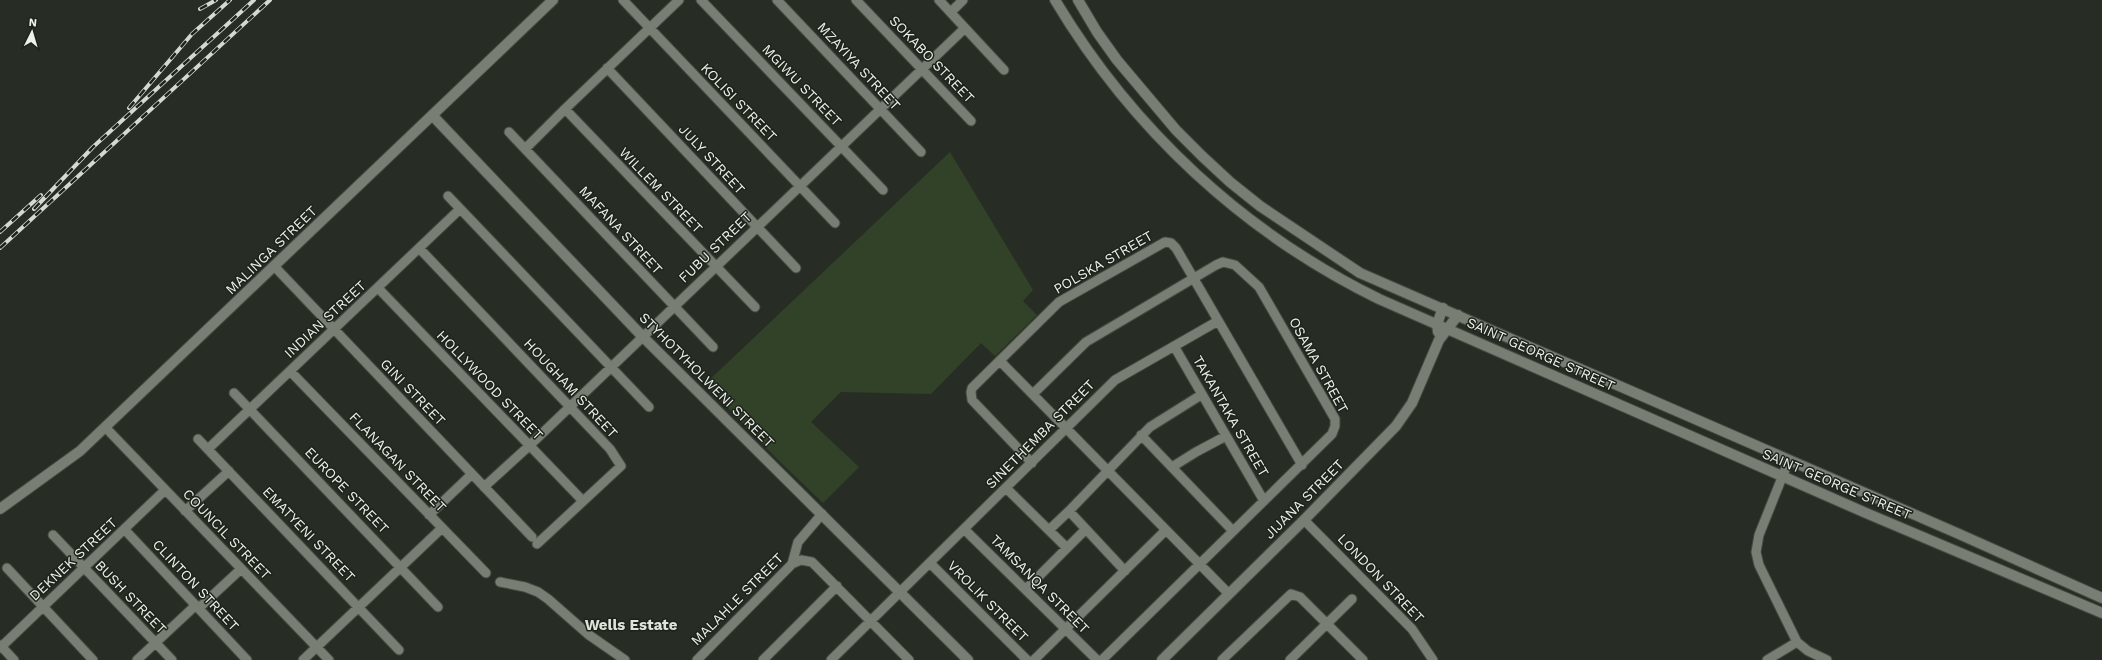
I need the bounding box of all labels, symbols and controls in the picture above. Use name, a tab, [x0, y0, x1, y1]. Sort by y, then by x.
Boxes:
north arrow	[12, 12, 52, 52]
street label: SOKABO STREET	[886, 12, 978, 106]
text: N	[28, 16, 37, 29]
street label: MZAYIYA STREET	[814, 19, 904, 114]
street label: MGIWU STREET	[759, 41, 845, 129]
street label: KOLISI STREET	[698, 60, 781, 145]
street label: JULY STREET	[676, 121, 749, 198]
street label: WILLEM STREET	[616, 144, 706, 236]
street label: MAFANA STREET	[576, 183, 666, 278]
street label: MALINGA STREET	[222, 202, 320, 298]
street label: FUBU STREET	[675, 208, 755, 286]
street label: POLSKA STREET	[1051, 227, 1156, 297]
street label: INDIAN STREET	[281, 277, 369, 361]
street label: STYHOTYHOLWENI STREET	[636, 309, 778, 451]
street label: OSAMA STREET	[1286, 314, 1352, 416]
street label: SAINT GEORGE STREET	[1464, 314, 1618, 394]
street label: HOLLYWOOD STREET	[434, 327, 547, 443]
street label: HOUGHAM STREET	[521, 335, 621, 441]
street label: TAKANTAKA STREET	[1190, 353, 1272, 480]
street label: GINI STREET	[377, 355, 449, 429]
street label: SINETHEMBA STREET	[982, 376, 1098, 492]
street label: FLANAGAN STREET	[346, 409, 450, 516]
street label: EUROPE STREET	[302, 444, 393, 537]
street label: SAINT GEORGE STREET	[1760, 445, 1914, 523]
street label: JIJANA STREET	[1261, 456, 1347, 542]
street label: EMATYENI STREET	[260, 483, 359, 585]
street label: COUNCIL STREET	[180, 485, 275, 583]
street label: DEKNEK STREET	[26, 514, 120, 604]
street label: LONDON STREET	[1335, 530, 1428, 626]
street label: TAMSANQA STREET	[987, 531, 1093, 637]
street label: CLINTON STREET	[150, 536, 243, 634]
street label: MALAHLE STREET	[688, 549, 787, 648]
street label: BUSH STREET	[92, 557, 170, 637]
street label: VROLIK STREET	[944, 557, 1032, 645]
district label: Wells Estate	[585, 616, 678, 634]

